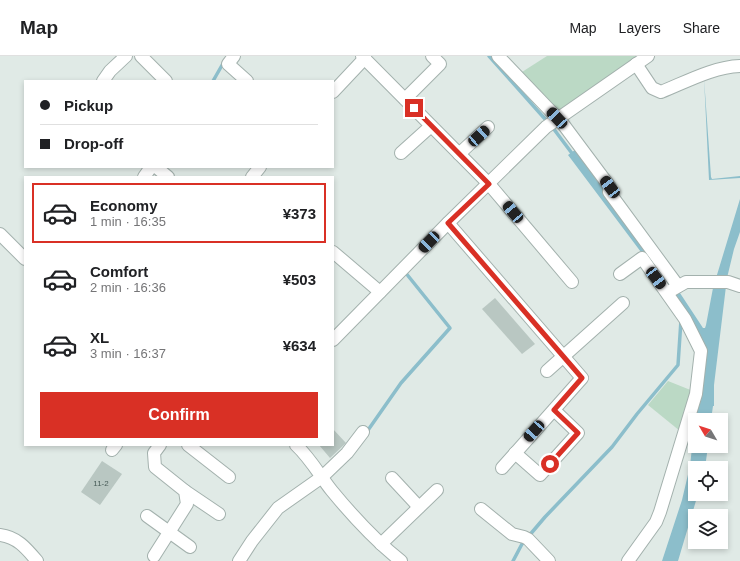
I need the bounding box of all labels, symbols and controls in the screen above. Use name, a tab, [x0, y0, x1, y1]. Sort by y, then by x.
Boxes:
text: Map	[20, 17, 58, 38]
text: Map	[569, 20, 597, 36]
text: Layers	[619, 20, 661, 36]
text: Share	[683, 20, 720, 36]
text: Pickup	[64, 97, 113, 114]
route end	[405, 99, 423, 117]
car	[544, 105, 570, 131]
car	[466, 124, 492, 148]
text: Drop-off	[64, 135, 123, 152]
car	[598, 174, 622, 200]
icon: car	[42, 195, 78, 231]
text: Economy	[90, 197, 158, 214]
car	[501, 199, 525, 225]
text: ¥373	[283, 205, 316, 222]
text: 1 min · 16:35	[90, 214, 166, 229]
car	[416, 229, 442, 255]
icon: car	[42, 261, 78, 297]
text: Comfort	[90, 263, 148, 280]
car	[644, 265, 668, 291]
text: ¥503	[283, 271, 316, 288]
text: 2 min · 16:36	[90, 280, 166, 295]
icon: car	[42, 327, 78, 363]
text: XL	[90, 329, 109, 346]
text: ¥634	[283, 337, 316, 354]
text: 3 min · 16:37	[90, 346, 166, 361]
button: Confirm	[40, 392, 318, 438]
north arrow	[688, 413, 728, 453]
map controls	[688, 413, 728, 549]
car	[522, 418, 546, 444]
route start	[541, 455, 559, 473]
button: locate	[688, 461, 728, 501]
house number: 11-2	[93, 479, 109, 488]
button: layers	[688, 509, 728, 549]

